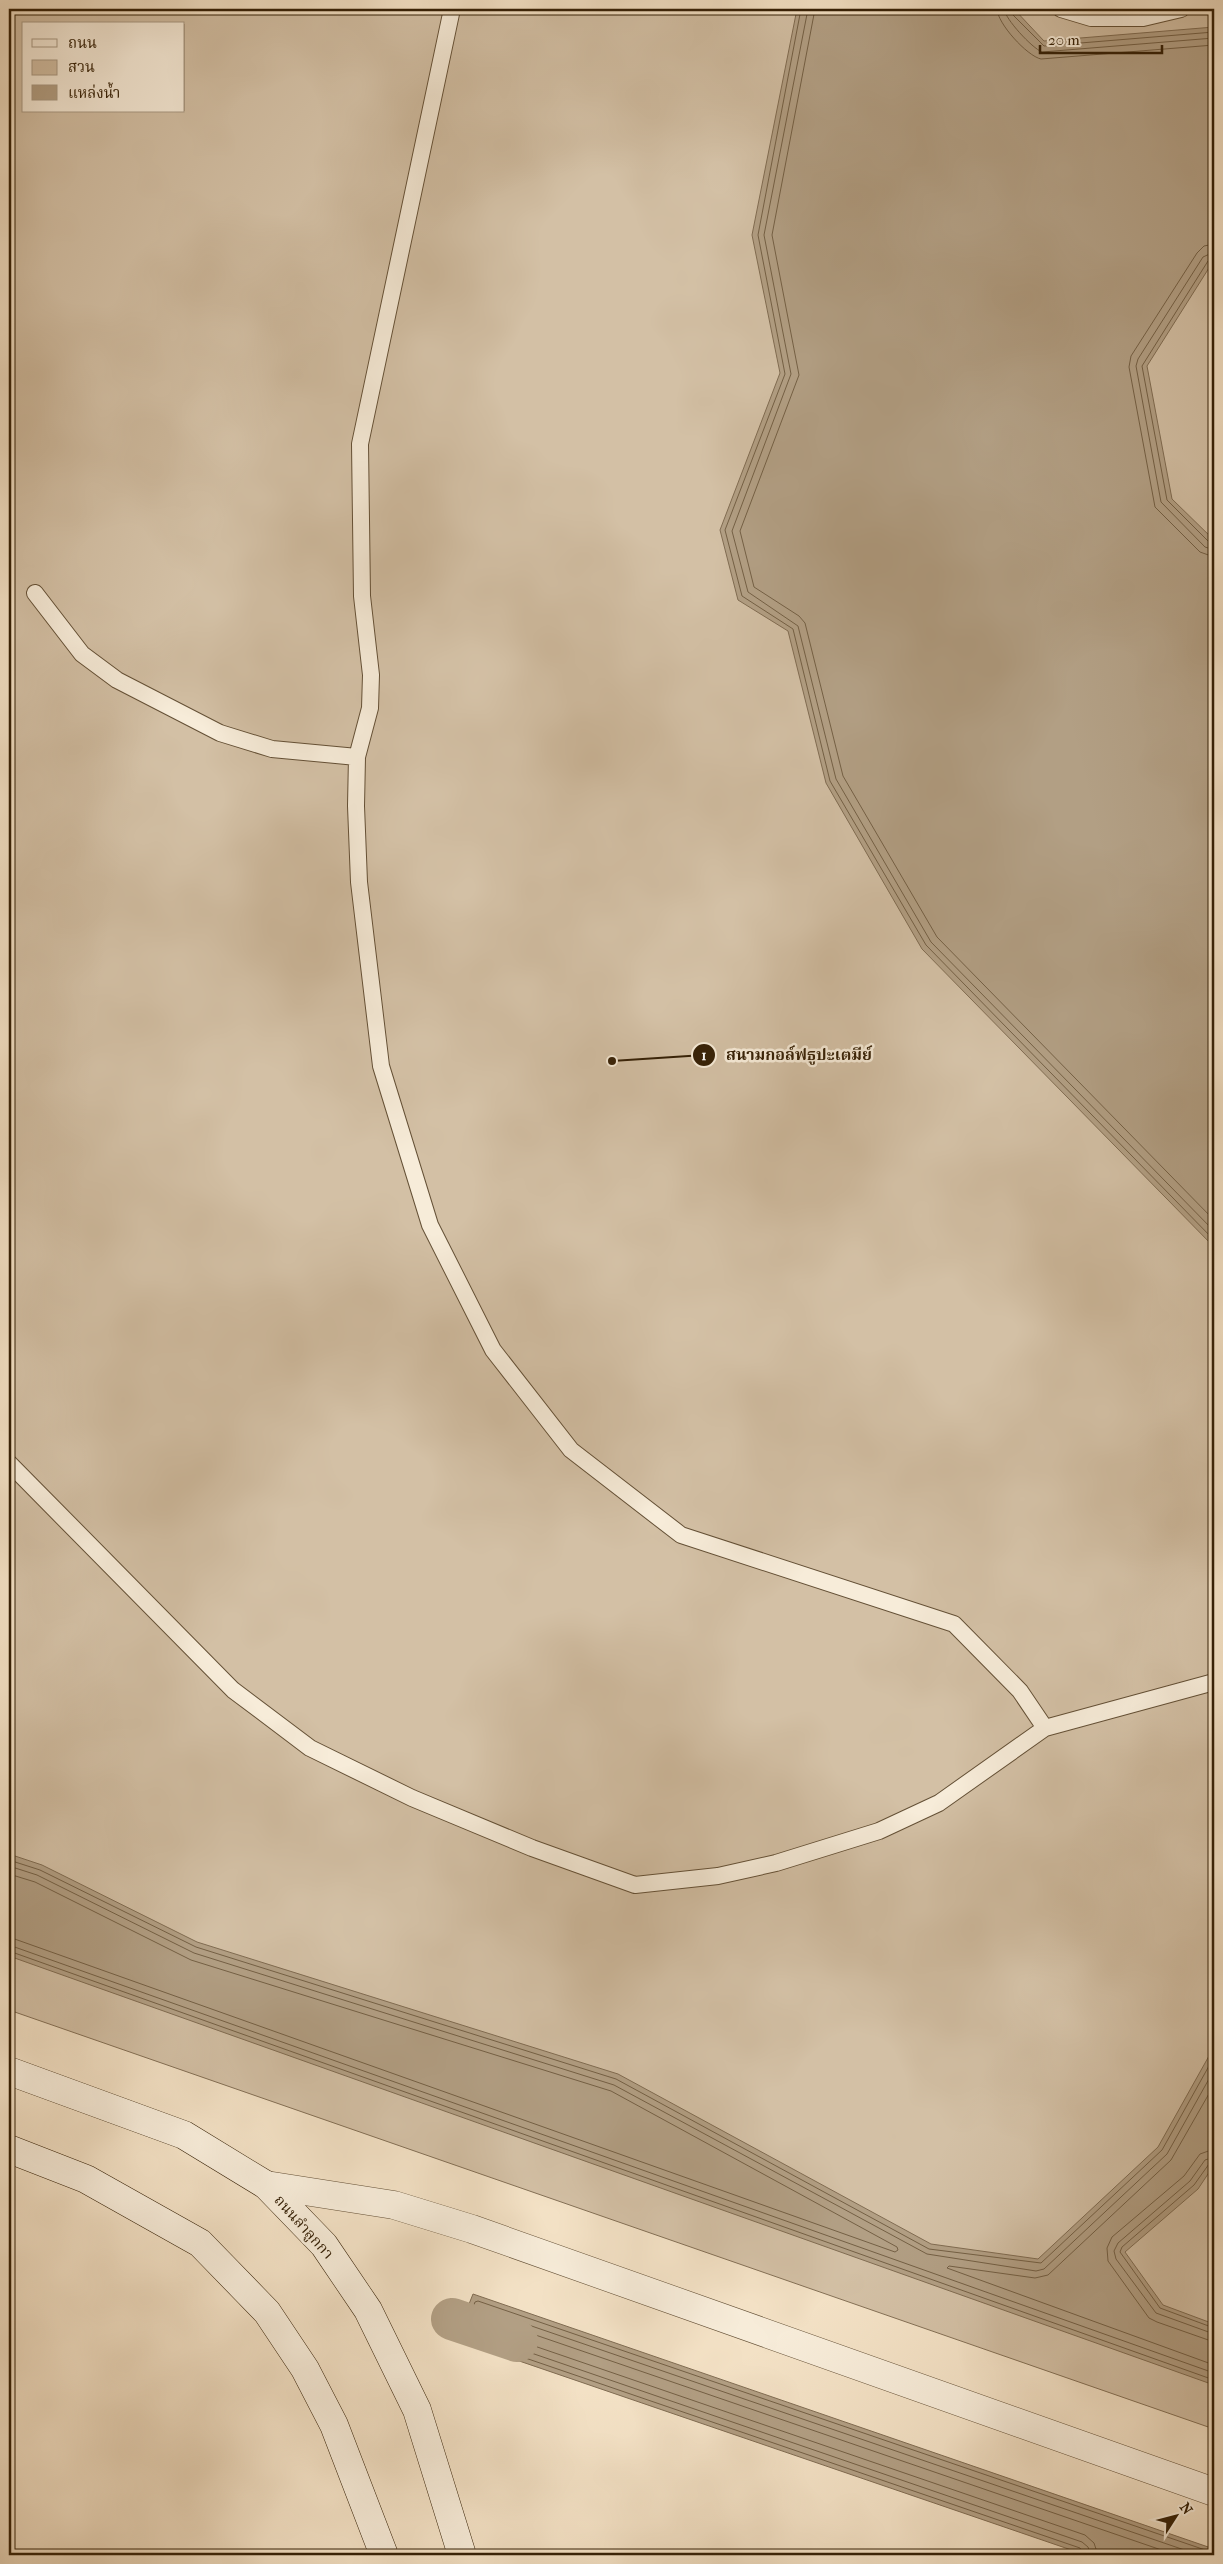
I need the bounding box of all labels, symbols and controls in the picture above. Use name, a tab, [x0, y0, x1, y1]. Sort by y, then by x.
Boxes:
legend	[22, 22, 185, 112]
scale bar	[1040, 22, 1163, 54]
text: 20 m	[1048, 31, 1080, 49]
text: ถนน	[68, 34, 97, 52]
text: สวน	[68, 58, 95, 76]
text: แหล่งน้ำ	[68, 82, 120, 102]
callout: สนามกอล์ฟธูปะเตมีย์	[692, 1039, 882, 1070]
text: สนามกอล์ฟธูปะเตมีย์	[726, 1045, 873, 1065]
text: 1	[701, 1046, 707, 1064]
street label: ถนนลำลูกกา	[270, 2191, 337, 2263]
north arrow	[1150, 2492, 1200, 2542]
text: N	[1176, 2499, 1196, 2518]

